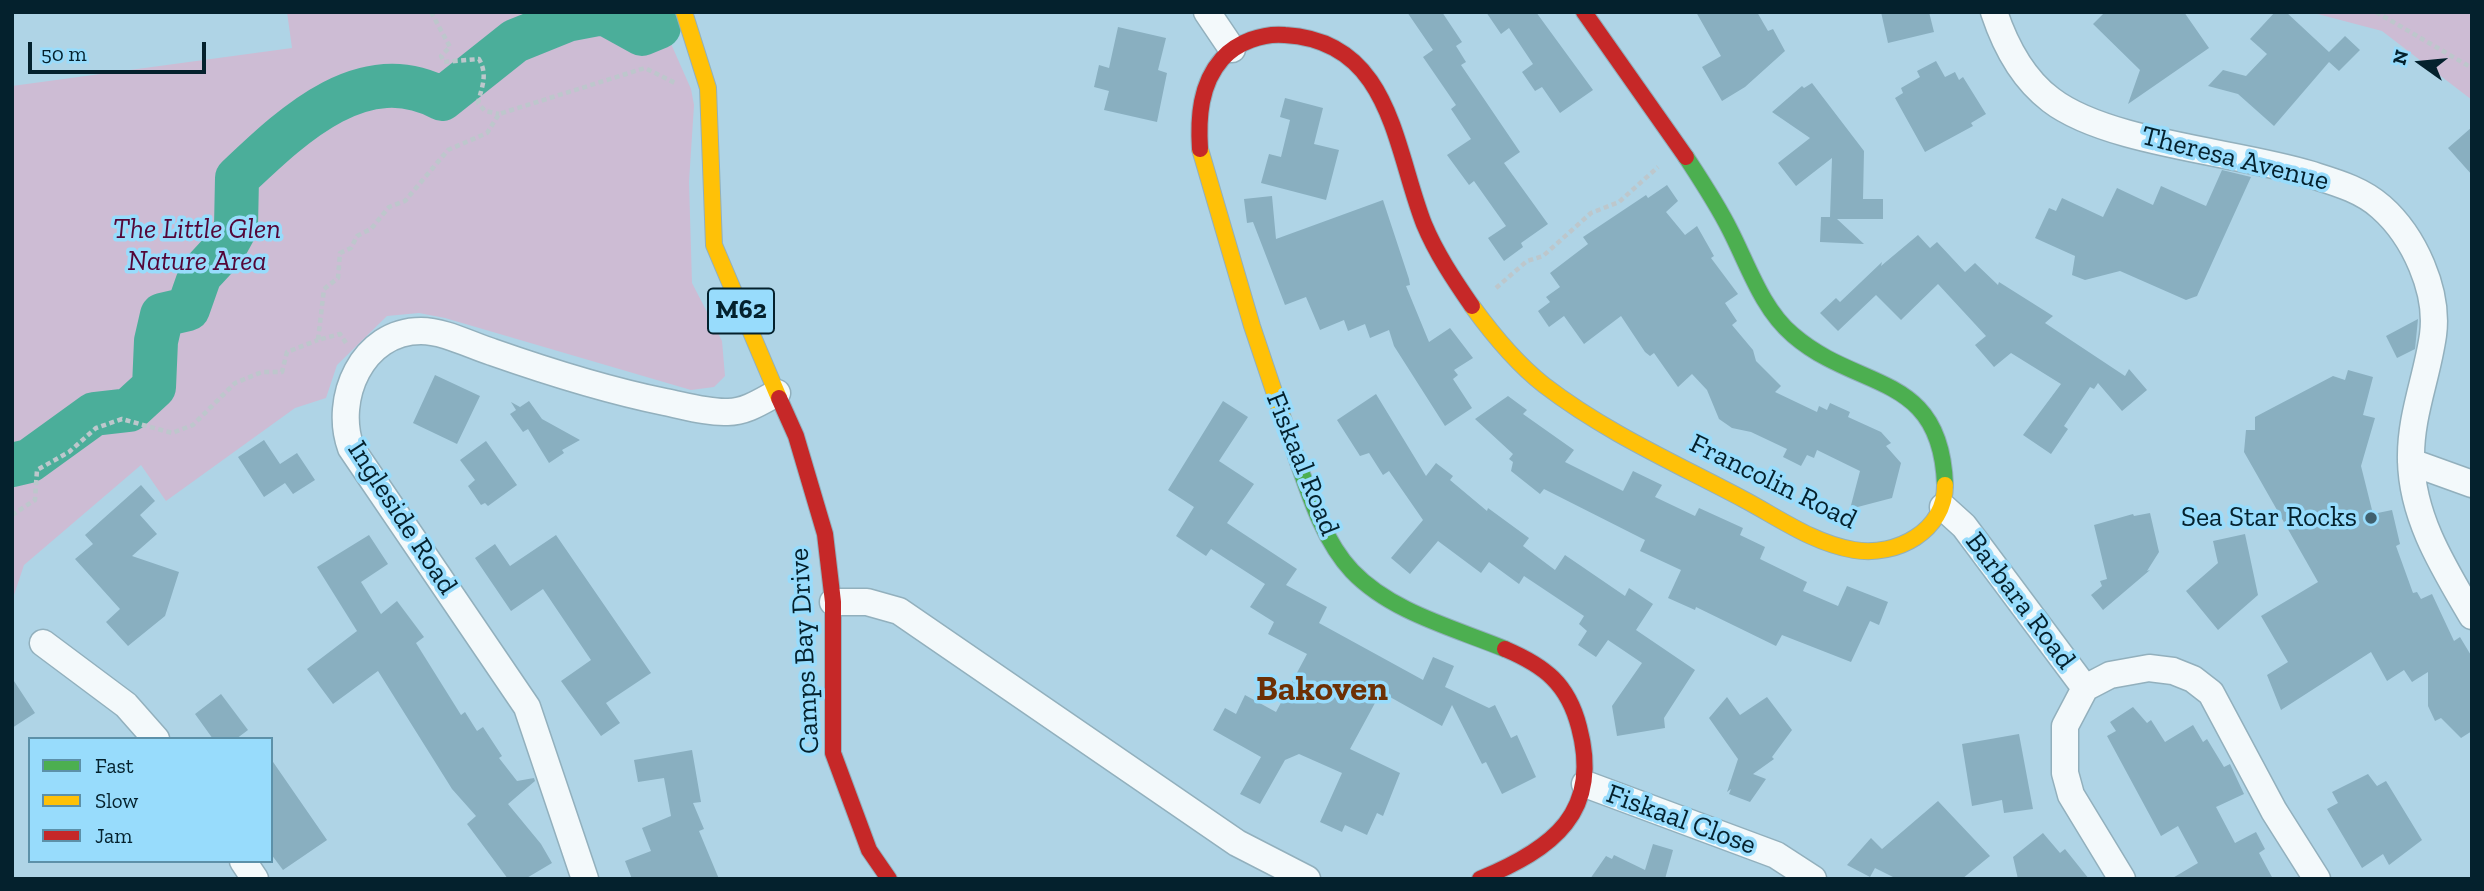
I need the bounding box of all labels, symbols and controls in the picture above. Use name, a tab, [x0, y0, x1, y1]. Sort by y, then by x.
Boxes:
scale bar	[32, 28, 210, 72]
north arrow	[2386, 28, 2456, 98]
text: 50 m	[41, 41, 87, 66]
text: N	[2387, 47, 2413, 67]
street label: Theresa Avenue	[2138, 119, 2332, 199]
park label: The Little Glen Nature Area	[113, 213, 281, 279]
road number: M62	[708, 288, 774, 334]
street label: Fiskaal Road	[1258, 388, 1346, 540]
street label: Francolin Road	[1684, 427, 1862, 537]
street label: Ingleside Road	[340, 435, 464, 601]
place label: Sea Star Rocks	[2181, 501, 2357, 535]
marker: Sea Star Rocks	[2363, 510, 2379, 526]
street label: Barbara Road	[1958, 526, 2082, 676]
street label: Camps Bay Drive	[783, 547, 827, 755]
district label: Bakoven	[1256, 669, 1388, 711]
legend	[28, 737, 273, 863]
text: Fast	[95, 753, 134, 778]
street label: Fiskaal Close	[1602, 777, 1760, 863]
text: Slow	[95, 788, 138, 813]
text: Jam	[95, 823, 132, 848]

